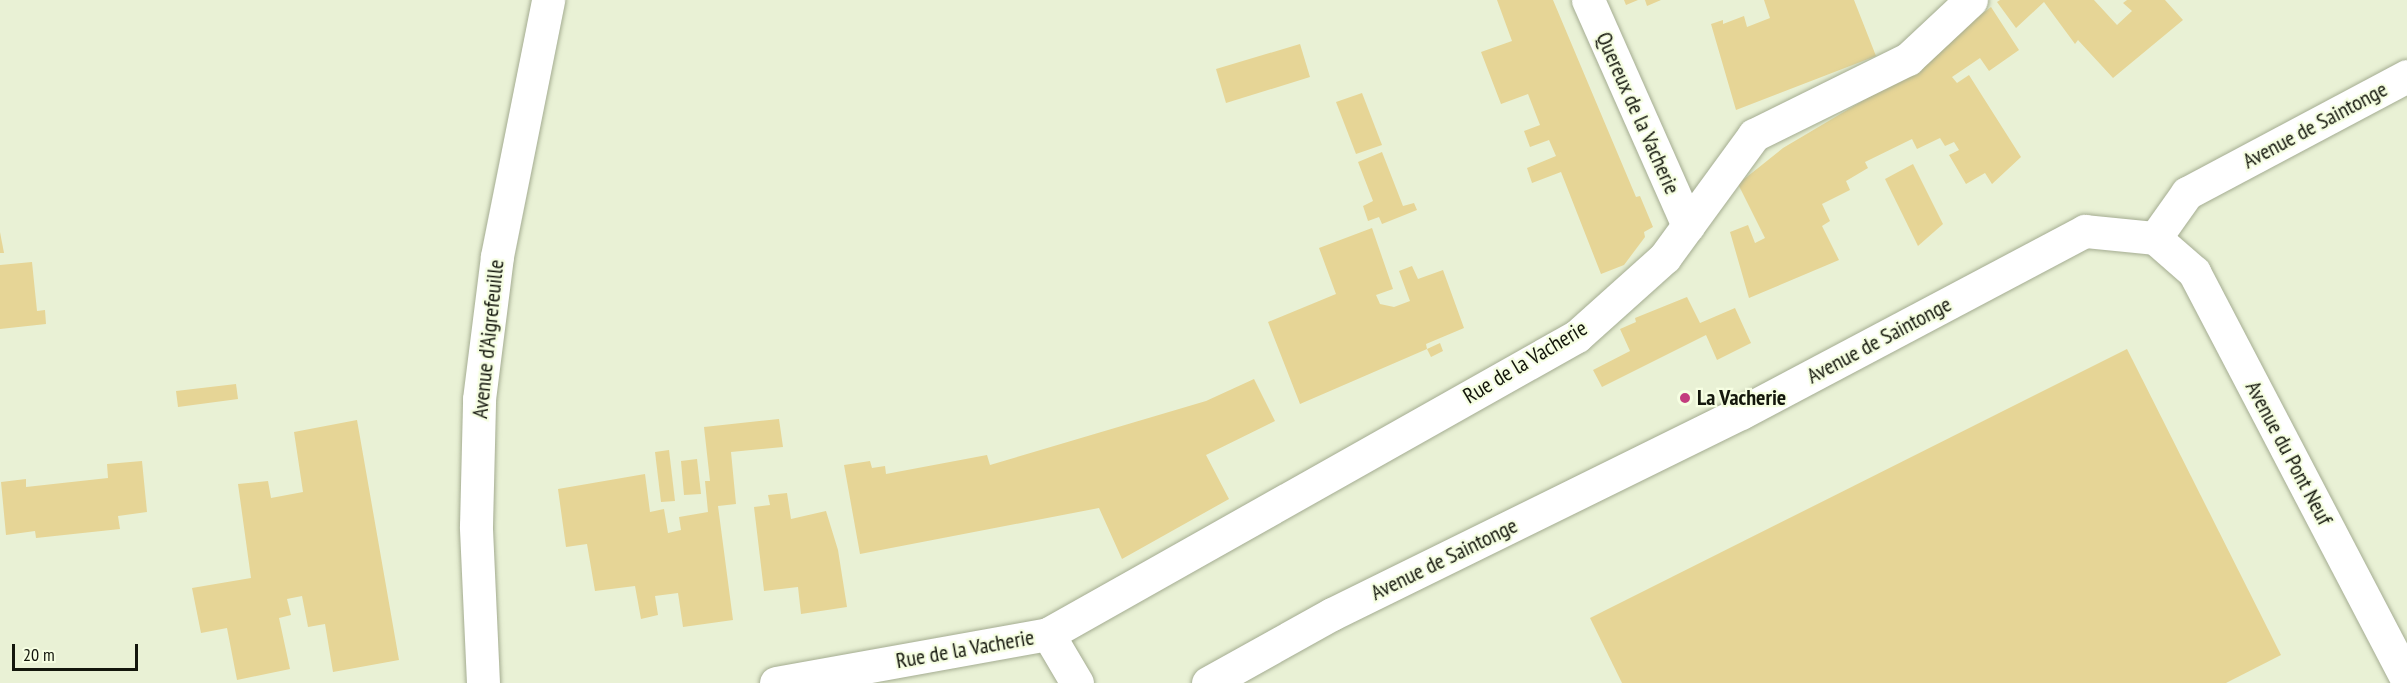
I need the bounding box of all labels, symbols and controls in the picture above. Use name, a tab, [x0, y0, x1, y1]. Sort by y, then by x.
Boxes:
street label: Quereux de la Vacherie	[1590, 27, 1686, 199]
street label: Avenue de Saintonge	[2238, 76, 2392, 174]
street label: Avenue d'Aigrefeuille	[467, 258, 509, 420]
street label: Avenue de Saintonge	[1802, 291, 1956, 389]
street label: Rue de la Vacherie	[1458, 315, 1592, 409]
street label: Avenue du Pont Neuf	[2240, 376, 2338, 530]
place label: La Vacherie	[1697, 385, 1787, 411]
marker: La Vacherie	[1678, 391, 1692, 405]
street label: Avenue de Saintonge	[1366, 512, 1522, 606]
street label: Rue de la Vacherie	[894, 624, 1036, 674]
scale bar	[15, 632, 141, 670]
text: 20 m	[23, 643, 55, 666]

